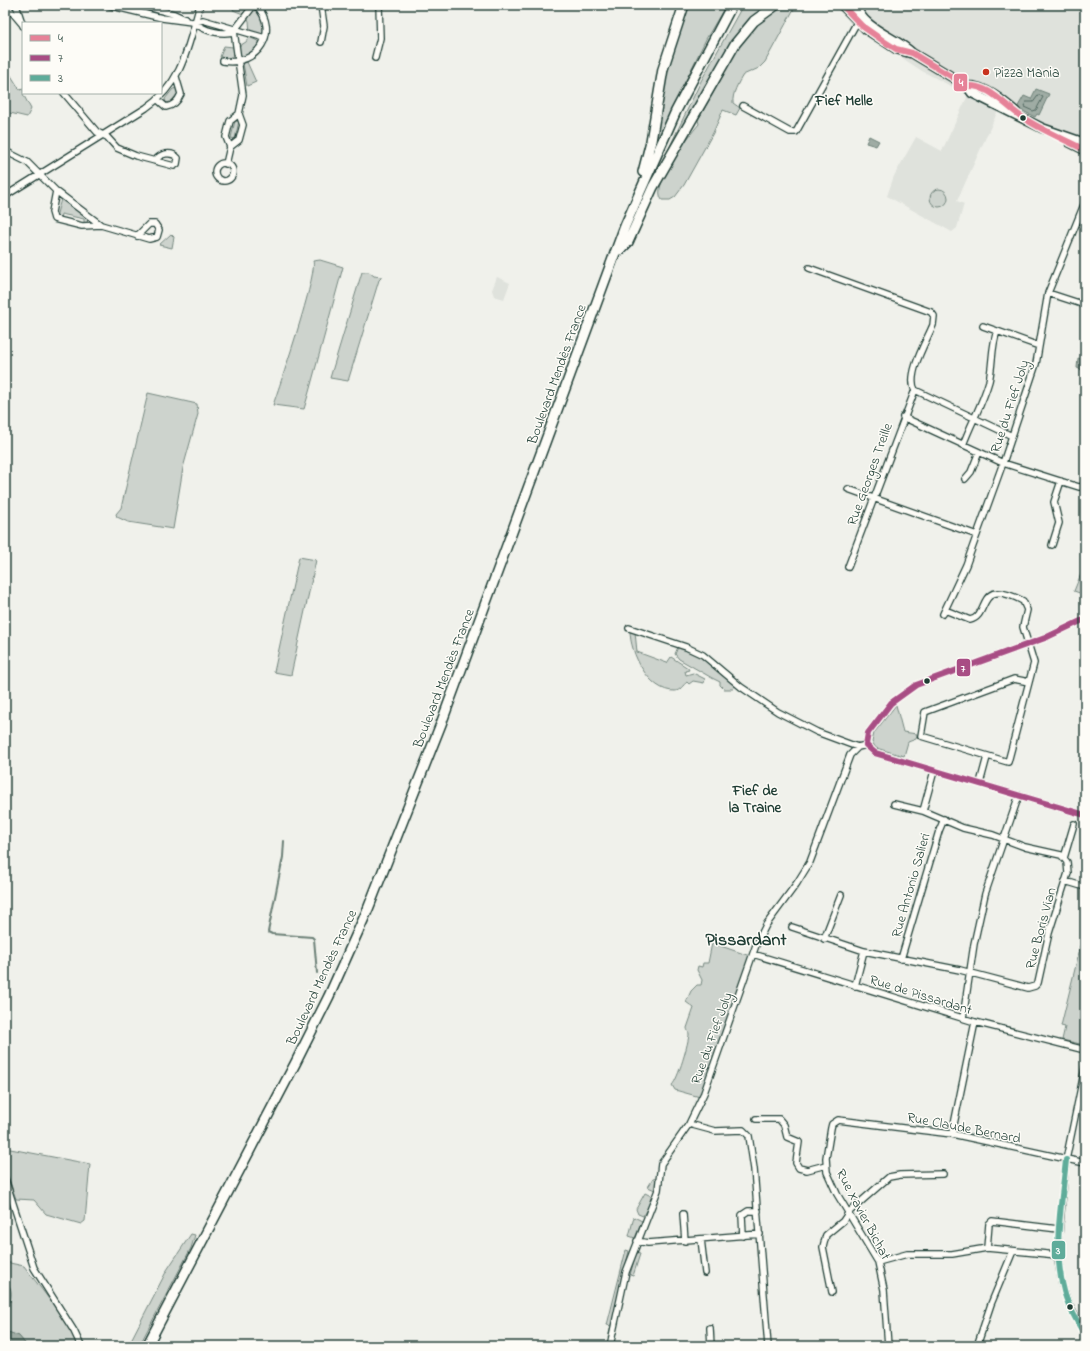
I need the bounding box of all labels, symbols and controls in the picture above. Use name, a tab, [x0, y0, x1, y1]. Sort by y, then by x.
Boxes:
legend	[22, 22, 162, 94]
text: 4	[58, 30, 63, 48]
text: 7	[58, 50, 63, 68]
place label: Pizza Mania	[994, 63, 1060, 84]
marker: Pizza Mania	[981, 67, 991, 77]
text: 3	[58, 70, 63, 88]
line badge: 4	[953, 73, 968, 92]
text: 4	[958, 75, 964, 91]
district label: Fief Melle	[814, 90, 874, 112]
unlabelled marker	[1018, 113, 1028, 123]
street label: Boulevard Mendès France	[522, 301, 593, 448]
street label: Rue du Fief Joly	[986, 357, 1036, 456]
street label: Rue Georges Treille	[842, 420, 900, 529]
street label: Boulevard Mendès France	[408, 605, 481, 752]
line badge: 7	[956, 658, 971, 677]
text: 7	[961, 661, 966, 677]
unlabelled marker	[922, 676, 932, 686]
district label: Fief de la Traine	[729, 780, 783, 819]
street label: Rue Antonio Salieri	[886, 831, 936, 940]
street label: Rue Boris Vian	[1020, 885, 1062, 972]
street label: Boulevard Mendès France	[281, 906, 363, 1050]
district label: Pissardant	[706, 928, 787, 954]
street label: Rue de Pissardant	[867, 970, 975, 1021]
street label: Rue du Fief Joly	[686, 989, 740, 1088]
street label: Rue Claude Bernard	[905, 1107, 1022, 1150]
street label: Rue Xavier Bichat	[830, 1166, 896, 1264]
line badge: 3	[1051, 1240, 1066, 1260]
text: 3	[1055, 1243, 1061, 1259]
unlabelled marker	[1065, 1302, 1075, 1312]

